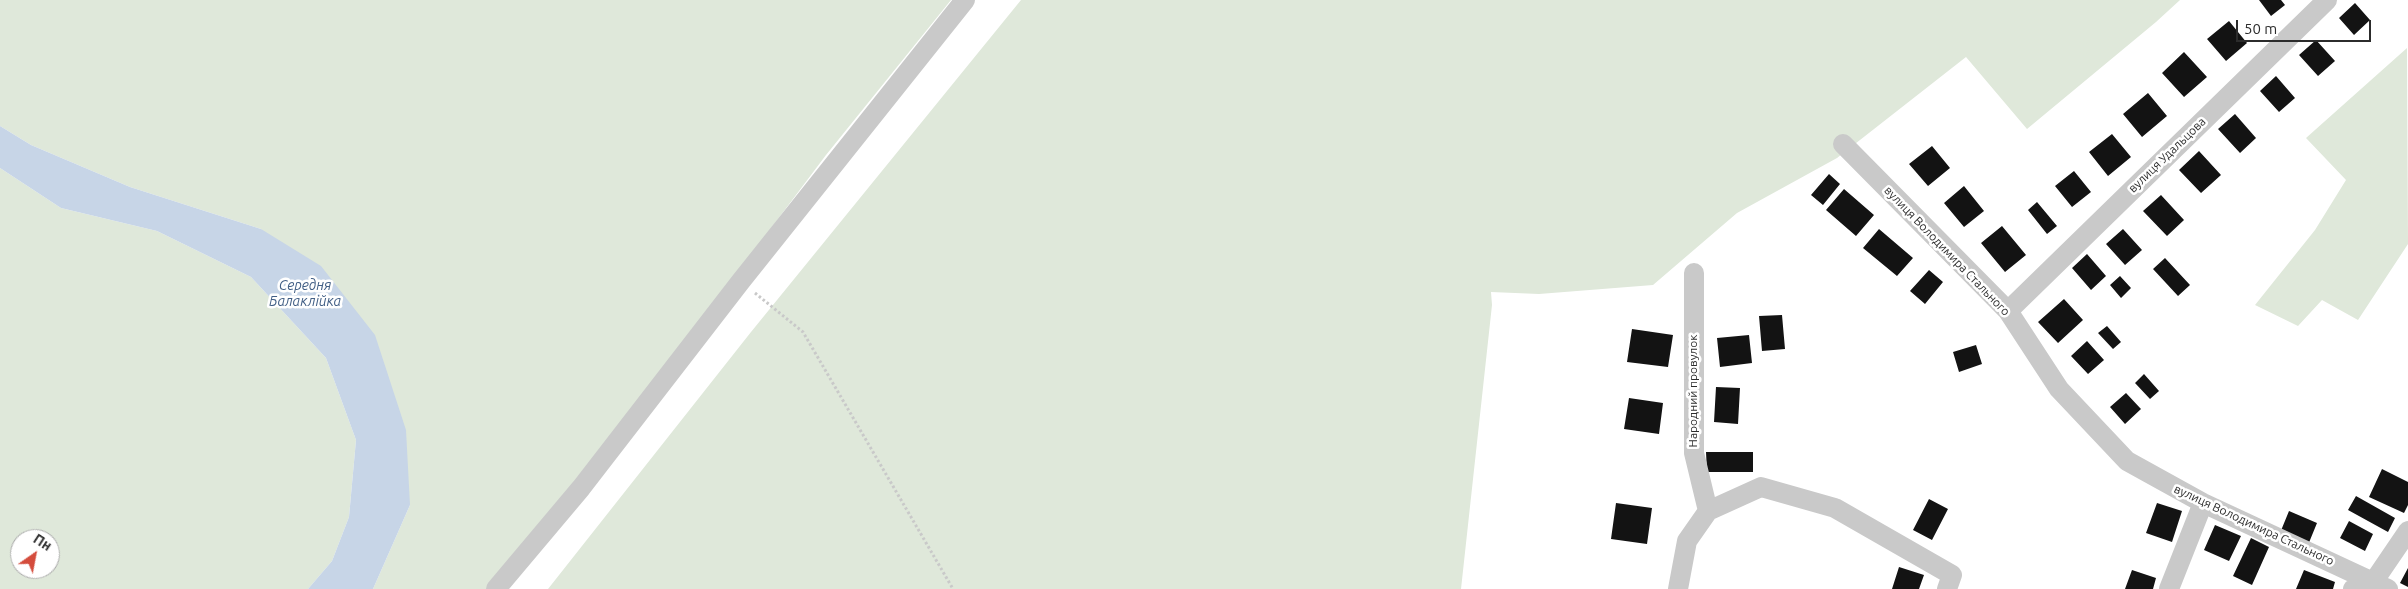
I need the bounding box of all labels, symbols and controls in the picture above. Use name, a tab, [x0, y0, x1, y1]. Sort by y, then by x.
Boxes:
scale bar	[2238, 10, 2373, 42]
text: 50 m	[2244, 20, 2277, 37]
street label: вулиця Удальцова	[2125, 114, 2209, 196]
street label: вулиця Володимира Стального	[1881, 183, 2013, 319]
water label: Середня Балаклійка	[269, 277, 341, 310]
street label: Народний провулок	[1686, 335, 1700, 447]
street label: вулиця Володимира Стального	[2172, 482, 2336, 568]
north arrow	[10, 529, 60, 579]
text: Пн	[31, 531, 55, 554]

